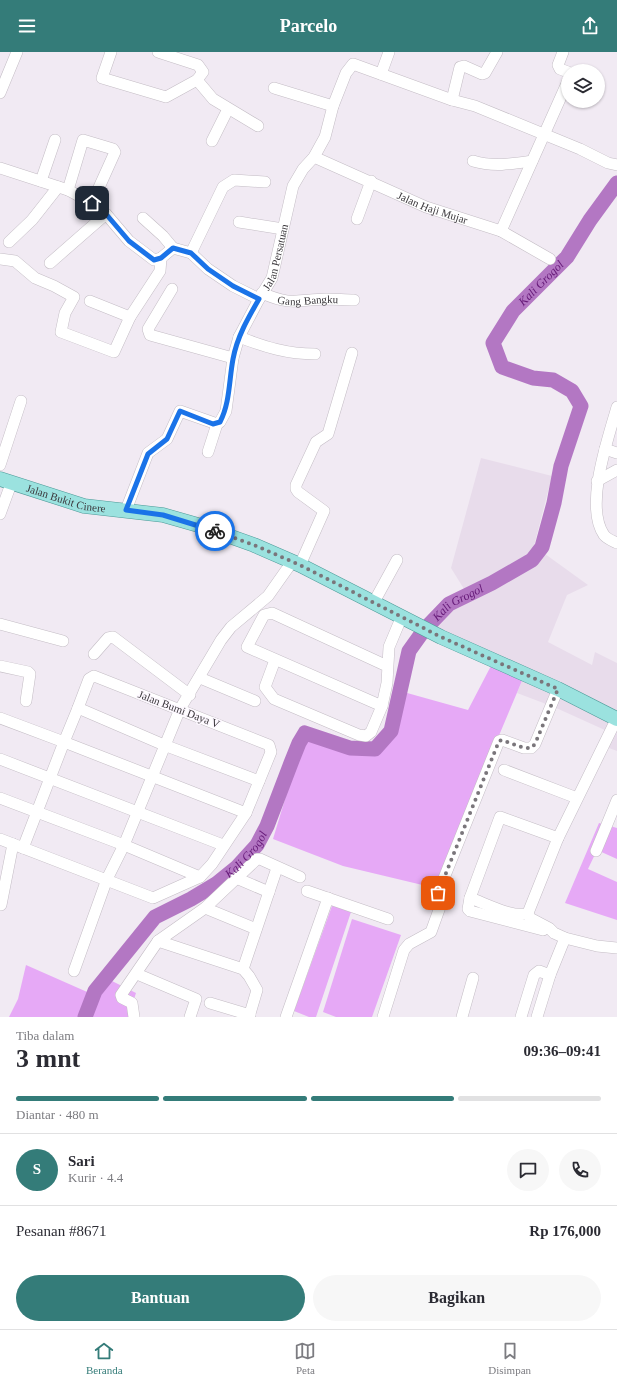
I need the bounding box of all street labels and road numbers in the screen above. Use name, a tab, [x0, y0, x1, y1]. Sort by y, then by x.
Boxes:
street label: Jalan Haji Mujar	[396, 189, 469, 226]
street label: Jalan Persatuan	[260, 222, 290, 292]
street label: Gang Bangku	[276, 293, 339, 307]
street label: Jalan Bukit Cinere	[25, 482, 106, 514]
street label: Jalan Bumi Daya V	[137, 688, 221, 730]

